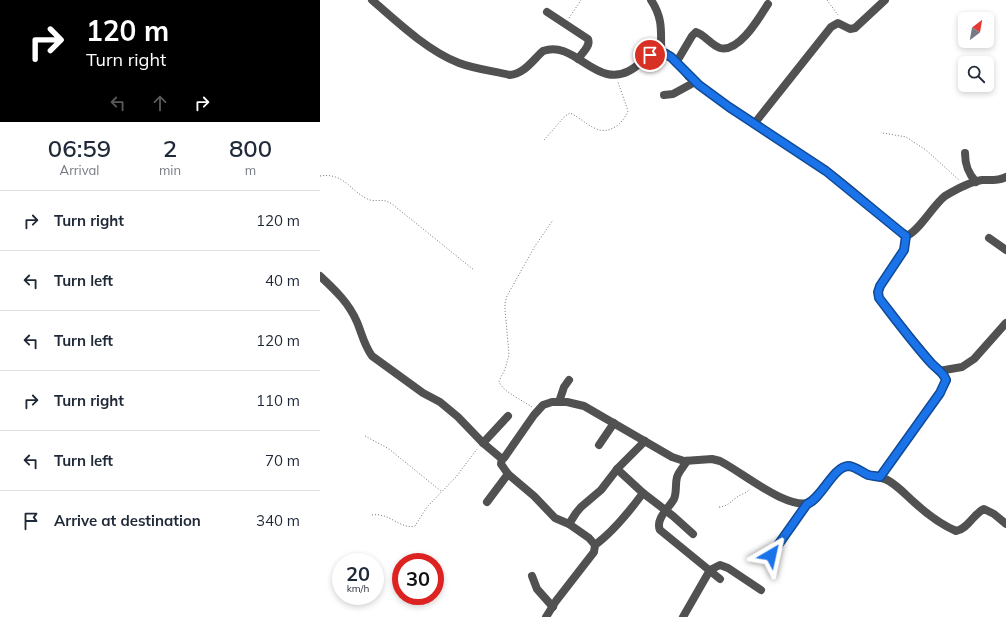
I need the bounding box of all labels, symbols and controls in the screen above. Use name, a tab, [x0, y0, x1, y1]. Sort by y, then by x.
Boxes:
north arrow	[958, 12, 994, 48]
map controls	[958, 12, 994, 92]
text: 120 m	[86, 13, 169, 48]
icon: right	[20, 16, 72, 68]
pin	[633, 38, 667, 72]
icon: arrive	[639, 44, 661, 66]
text: Turn right	[86, 48, 166, 71]
button: search	[958, 56, 994, 92]
icon: left	[107, 92, 129, 114]
icon: ahead	[149, 92, 171, 114]
icon: right	[191, 92, 213, 114]
text: 06:59	[48, 133, 111, 163]
text: 2	[163, 133, 177, 163]
text: 800	[229, 133, 272, 163]
text: Arrival	[60, 162, 99, 178]
text: min	[159, 162, 181, 178]
text: m	[245, 162, 256, 178]
icon: right	[20, 210, 42, 232]
text: Turn right	[54, 211, 124, 230]
text: 120 m	[256, 211, 300, 230]
icon: left	[20, 270, 42, 292]
text: Turn left	[54, 271, 113, 290]
text: 40 m	[265, 271, 300, 290]
icon: left	[20, 330, 42, 352]
text: Turn left	[54, 331, 113, 350]
text: 120 m	[256, 331, 300, 350]
icon: right	[20, 390, 42, 412]
text: Turn right	[54, 391, 124, 410]
text: 110 m	[256, 391, 300, 410]
icon: left	[20, 450, 42, 472]
text: Turn left	[54, 451, 113, 470]
text: 70 m	[265, 451, 300, 470]
icon: arrive	[20, 510, 42, 532]
text: Arrive at destination	[54, 511, 201, 530]
text: 340 m	[256, 511, 300, 530]
position arrow	[750, 534, 792, 576]
speed limit sign: 30	[392, 553, 444, 605]
text: 20	[346, 561, 370, 586]
text: km/h	[347, 582, 369, 595]

